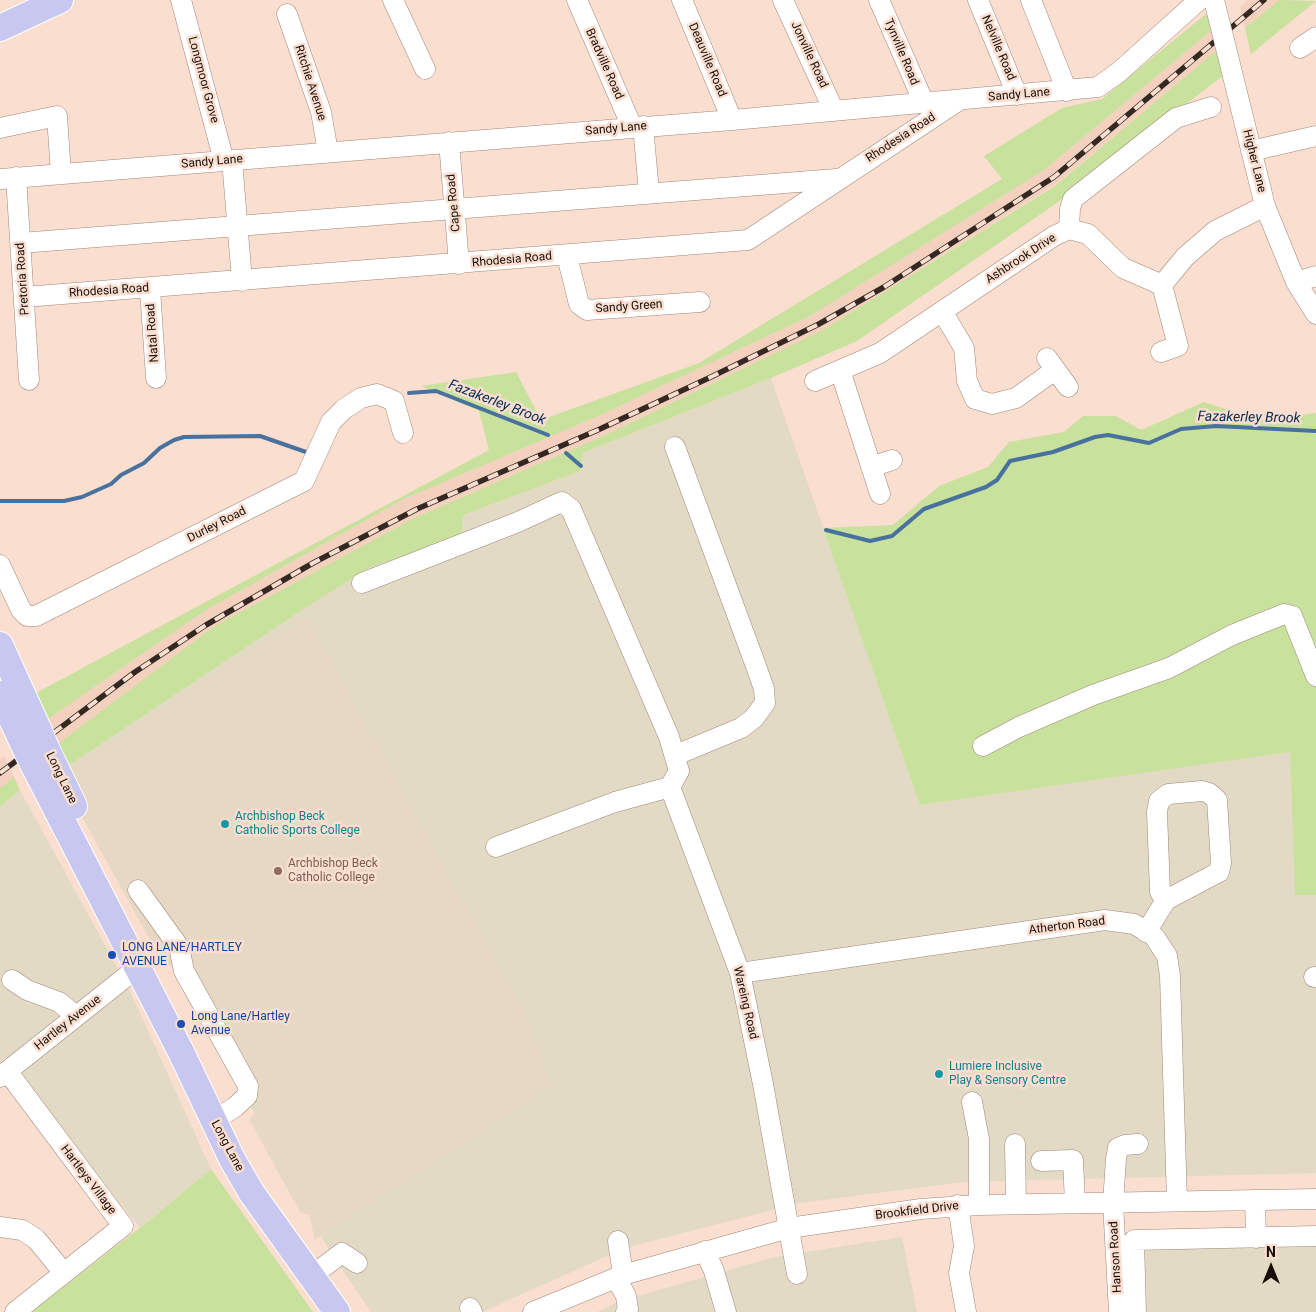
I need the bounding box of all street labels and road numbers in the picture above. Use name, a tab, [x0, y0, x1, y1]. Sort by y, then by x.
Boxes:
street label: Nelville Road	[978, 13, 1018, 83]
street label: Tynville Road	[881, 17, 921, 87]
street label: Jonville Road	[787, 20, 831, 90]
street label: Deauville Road	[685, 21, 729, 99]
street label: Bradville Road	[582, 26, 626, 102]
street label: Longmoor Grove	[185, 35, 221, 125]
street label: Ritchie Avenue	[291, 43, 329, 123]
street label: Sandy Lane	[988, 85, 1050, 105]
street label: Rhodesia Road	[863, 110, 939, 166]
street label: Sandy Lane	[585, 119, 647, 139]
street label: Higher Lane	[1239, 128, 1269, 194]
street label: Sandy Lane	[181, 152, 243, 172]
street label: Cape Road	[444, 174, 464, 232]
street label: Ashbrook Drive	[983, 231, 1059, 287]
street label: Pretoria Road	[13, 242, 33, 316]
street label: Rhodesia Road	[471, 249, 553, 271]
street label: Rhodesia Road	[69, 281, 149, 301]
street label: Sandy Green	[595, 297, 663, 317]
street label: Natal Road	[144, 303, 162, 363]
street label: Durley Road	[185, 504, 249, 546]
street label: Long Lane	[42, 750, 80, 806]
street label: Atherton Road	[1028, 914, 1106, 938]
street label: Wareing Road	[730, 965, 760, 1041]
street label: Hartley Avenue	[32, 993, 104, 1053]
street label: Long Lane	[208, 1118, 246, 1174]
street label: Hartleys Village	[57, 1142, 119, 1218]
street label: Brookfield Drive	[875, 1199, 959, 1223]
street label: Hanson Road	[1107, 1221, 1125, 1293]

